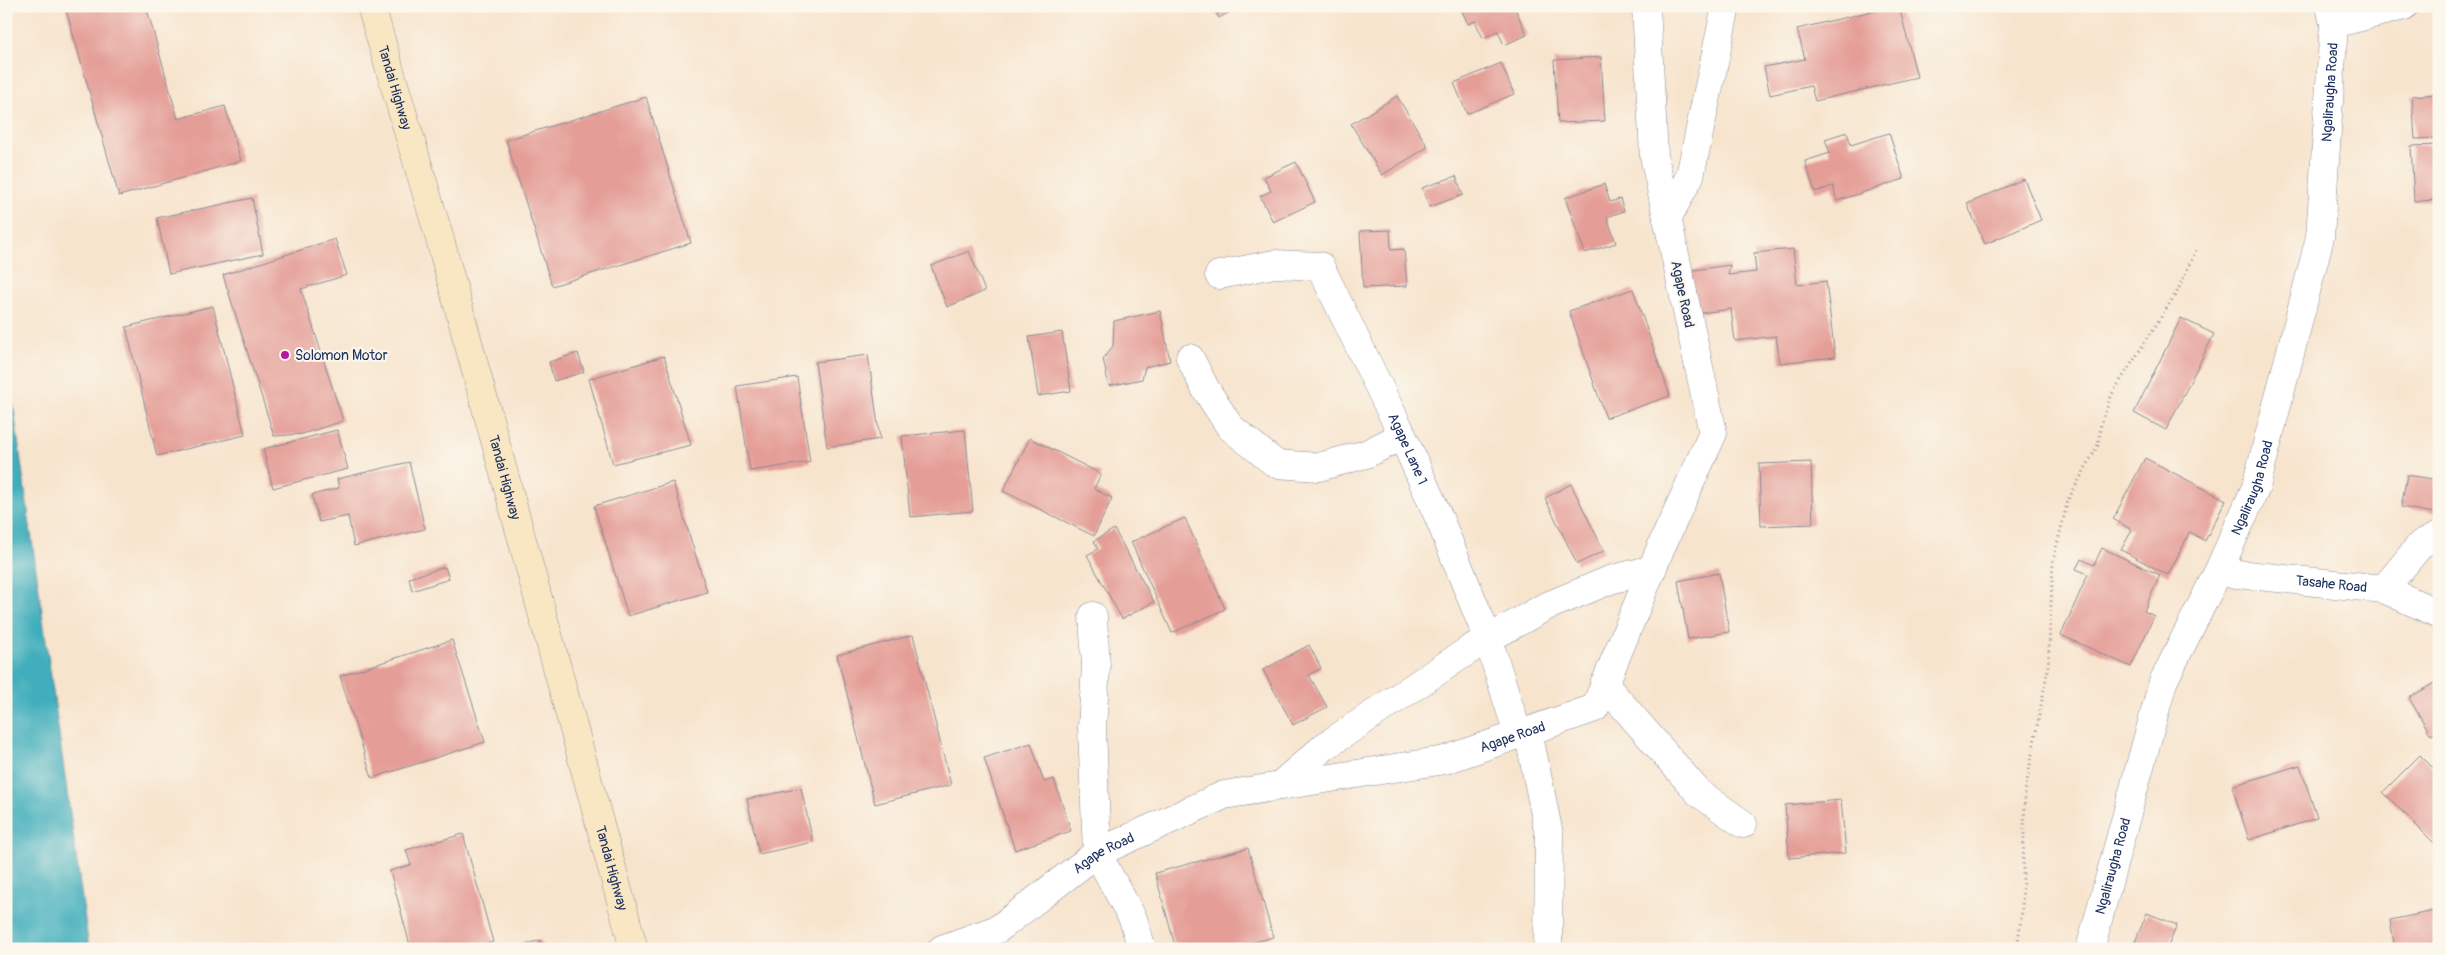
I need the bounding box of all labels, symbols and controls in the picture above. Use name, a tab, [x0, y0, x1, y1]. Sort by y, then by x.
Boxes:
street label: Ngaliraugha Road	[2318, 42, 2342, 143]
street label: Tandai Highway	[374, 44, 415, 132]
street label: Agape Road	[1667, 259, 1698, 329]
place label: Solomon Motor	[295, 347, 388, 364]
marker: Solomon Motor	[279, 349, 291, 361]
street label: Agape Lane 1	[1384, 410, 1431, 487]
street label: Tandai Highway	[485, 433, 524, 522]
street label: Ngaliraugha Road	[2228, 439, 2277, 538]
street label: Tasahe Road	[2295, 572, 2368, 596]
street label: Agape Road	[1478, 718, 1548, 756]
street label: Ngaliraugha Road	[2092, 816, 2135, 916]
street label: Tandai Highway	[592, 824, 631, 912]
street label: Agape Road	[1070, 829, 1137, 877]

